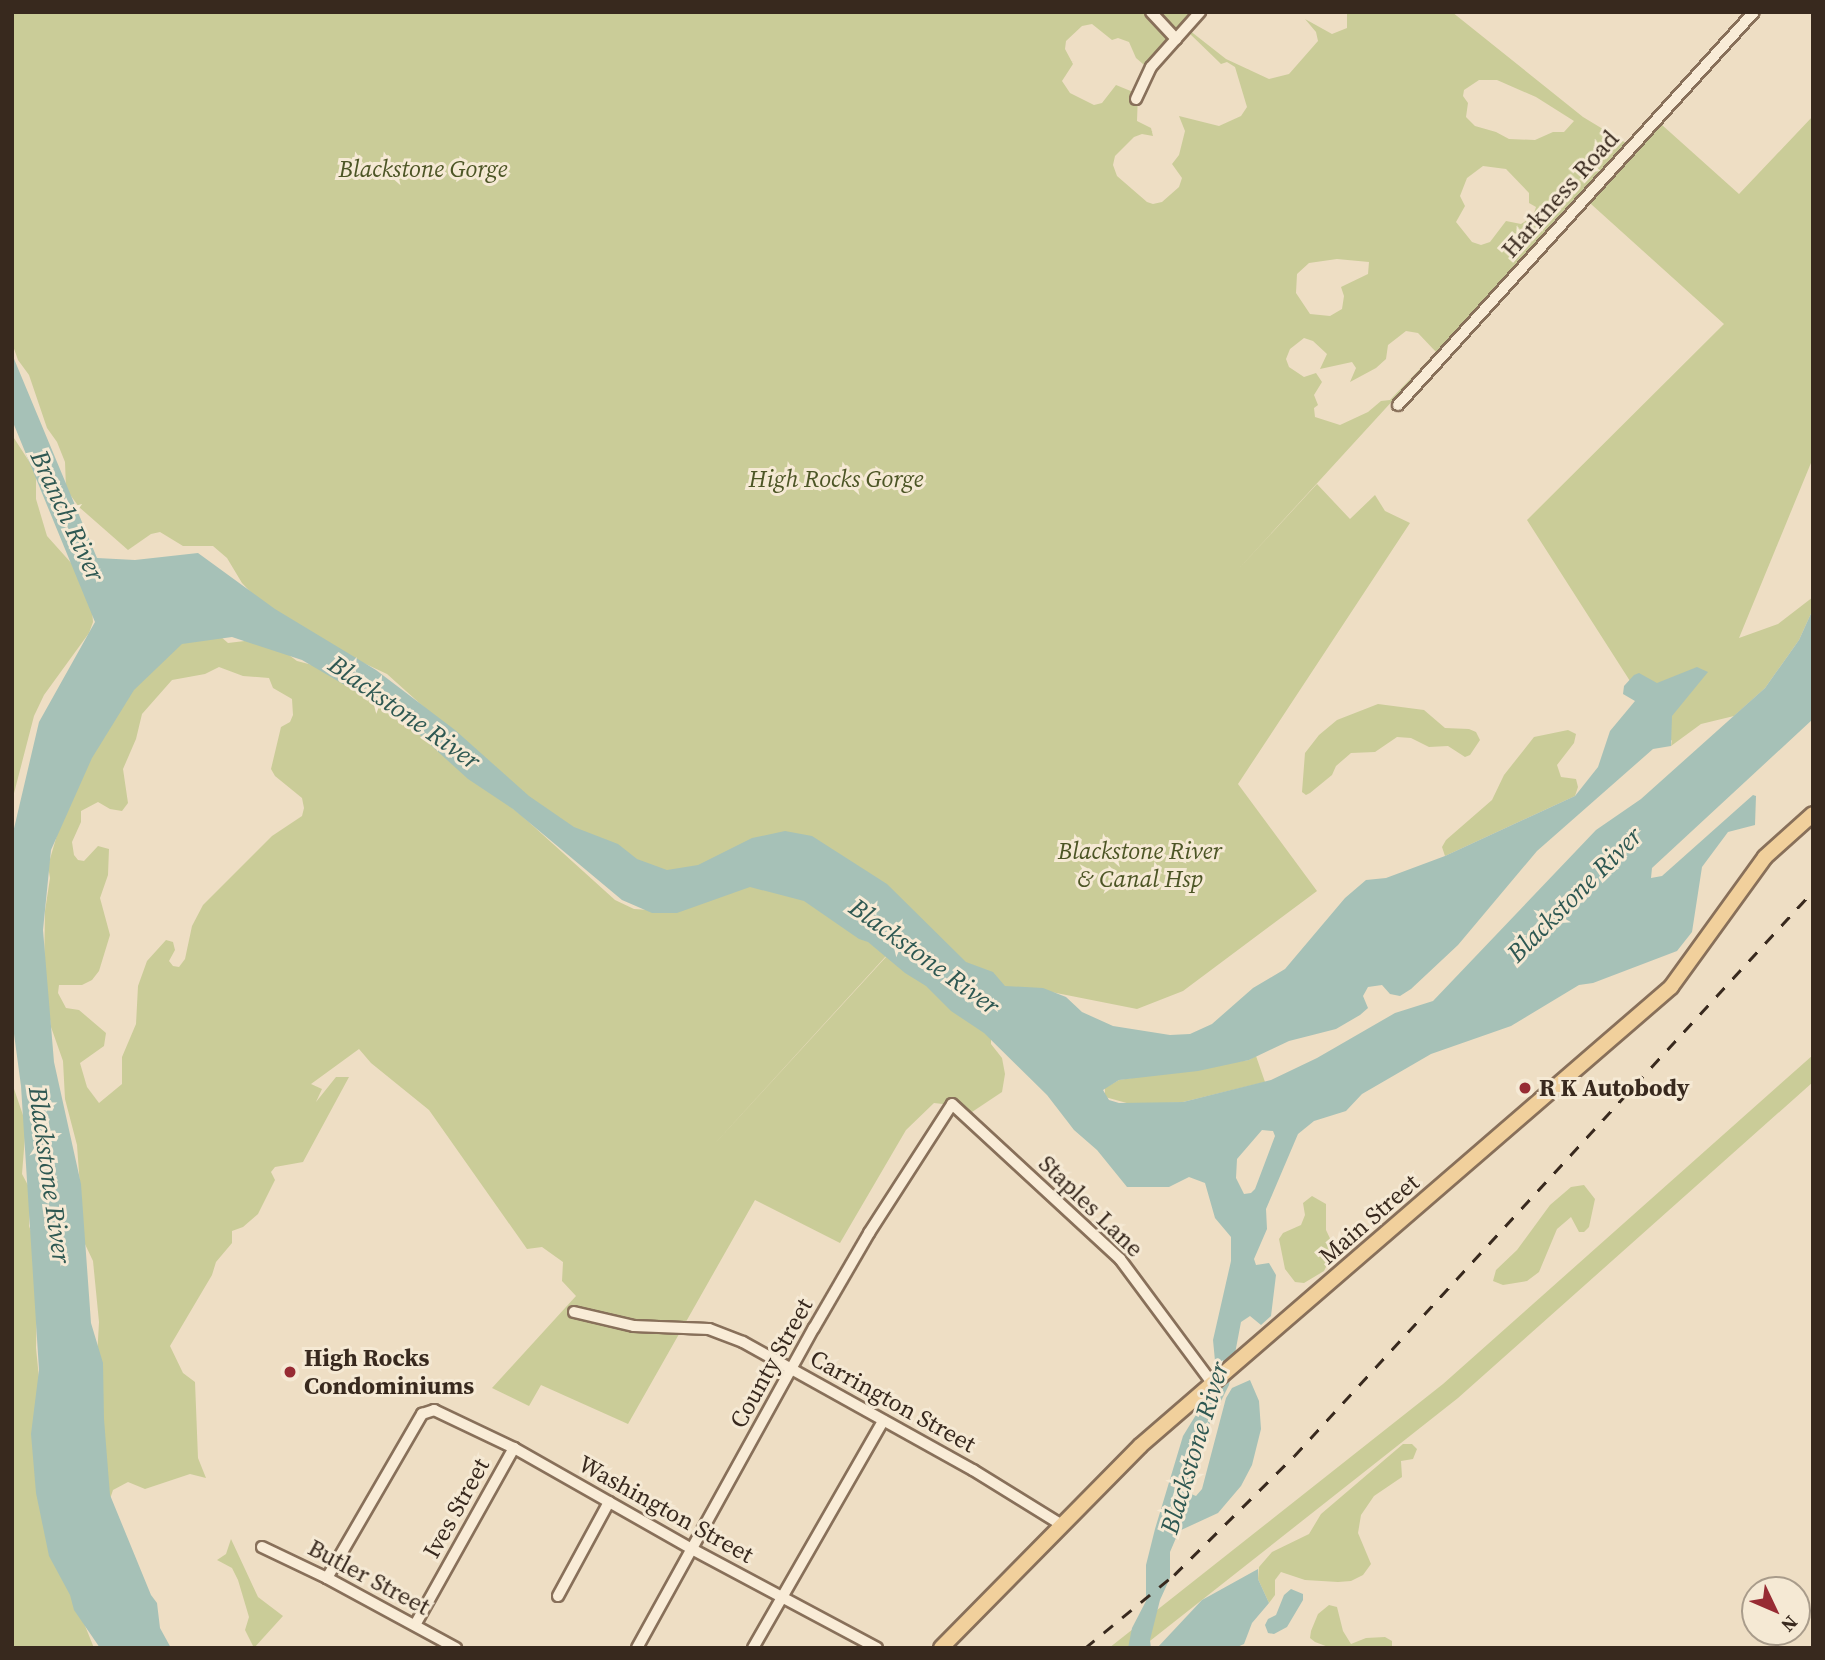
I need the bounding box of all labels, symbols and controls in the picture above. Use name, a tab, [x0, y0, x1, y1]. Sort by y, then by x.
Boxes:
street label: Harkness Road	[1495, 124, 1625, 264]
park label: Blackstone Gorge	[339, 155, 507, 183]
water label: Branch River	[23, 446, 111, 586]
park label: High Rocks Gorge	[749, 465, 923, 493]
water label: Blackstone River	[322, 649, 486, 777]
water label: Blackstone River	[1501, 821, 1649, 969]
park label: Blackstone River & Canal Hsp	[1058, 837, 1222, 893]
water label: Blackstone River	[843, 892, 1005, 1022]
place label: R K Autobody	[1539, 1074, 1690, 1102]
marker: R K Autobody	[1517, 1080, 1533, 1096]
water label: Blackstone River	[21, 1085, 77, 1265]
street label: Staples Lane	[1033, 1149, 1149, 1263]
street label: Main Street	[1313, 1168, 1425, 1270]
street label: County Street	[723, 1293, 819, 1433]
place label: High Rocks Condominiums	[304, 1344, 474, 1400]
street label: Carrington Street	[805, 1344, 981, 1458]
water label: Blackstone River	[1154, 1358, 1236, 1538]
marker: High Rocks Condominiums	[282, 1364, 298, 1380]
street label: Washington Street	[574, 1449, 758, 1569]
street label: Ives Street	[417, 1453, 495, 1563]
street label: Butler Street	[303, 1533, 435, 1621]
north arrow	[1741, 1576, 1811, 1646]
text: N	[1776, 1610, 1804, 1638]

